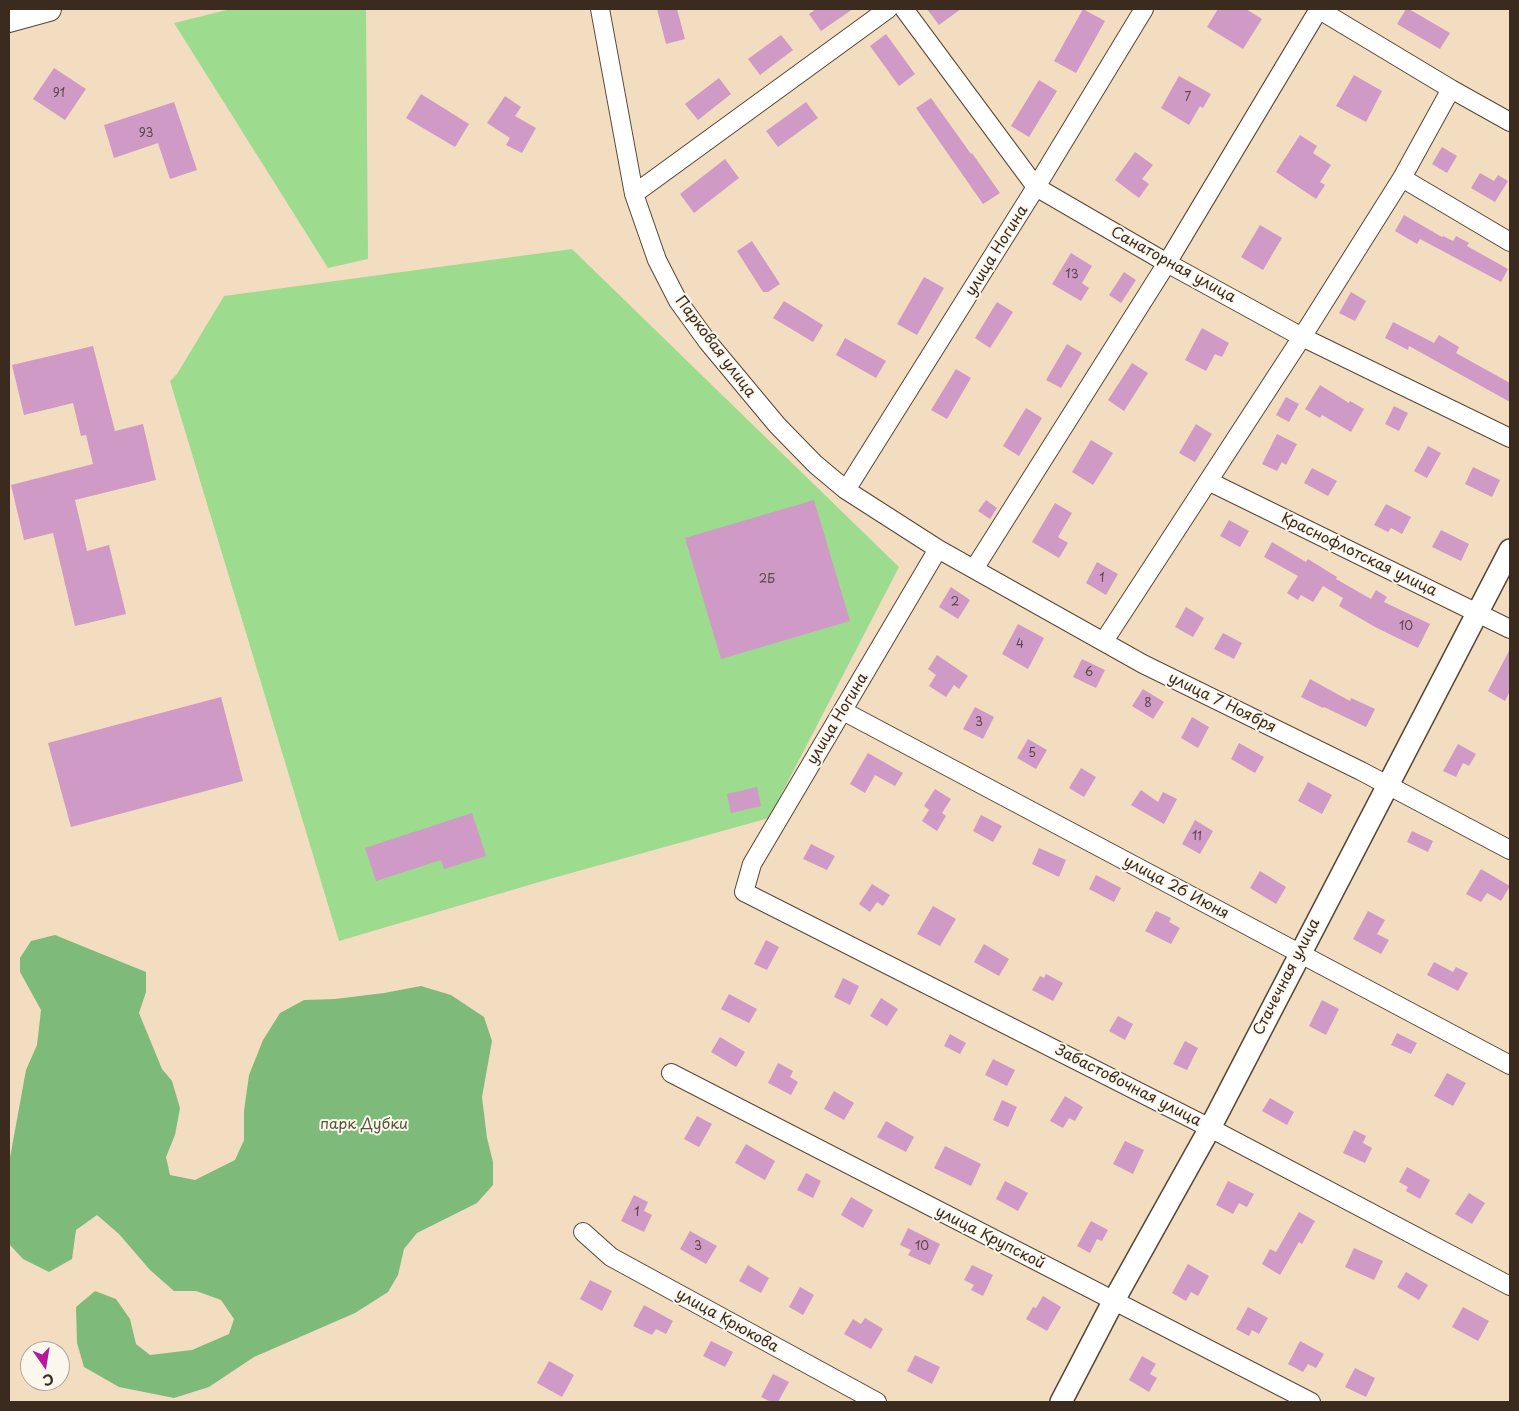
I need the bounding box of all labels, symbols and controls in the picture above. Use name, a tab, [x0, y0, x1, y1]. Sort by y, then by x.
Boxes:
house number: 91	[53, 87, 65, 101]
house number: 7	[1185, 91, 1191, 105]
house number: 93	[139, 127, 153, 141]
street label: улица Ногина	[962, 202, 1032, 300]
street label: Санаторная улица	[1107, 223, 1239, 307]
house number: 13	[1065, 268, 1079, 282]
street label: Парковая улица	[671, 293, 759, 401]
street label: Краснофлотская улица	[1278, 509, 1440, 601]
house number: 1	[1099, 572, 1105, 586]
house number: 2Б	[759, 573, 775, 587]
house number: 2	[951, 596, 959, 610]
house number: 10	[1399, 620, 1413, 634]
house number: 4	[1016, 638, 1024, 652]
house number: 6	[1085, 666, 1093, 680]
street label: улица 7 Ноября	[1165, 669, 1279, 737]
street label: улица Ногина	[804, 670, 872, 768]
house number: 8	[1144, 697, 1152, 711]
house number: 3	[975, 716, 983, 730]
house number: 5	[1028, 747, 1036, 761]
house number: 11	[1192, 830, 1202, 844]
street label: улица 26 Июня	[1120, 853, 1232, 923]
street label: Стачечная улица	[1250, 916, 1324, 1038]
street label: Забастовочная улица	[1052, 1041, 1204, 1131]
park label: парк Дубки	[320, 1116, 408, 1134]
street label: улица Крупской	[932, 1203, 1048, 1273]
house number: 1	[634, 1206, 640, 1220]
house number: 3	[694, 1240, 702, 1254]
house number: 10	[915, 1240, 929, 1254]
street label: улица Крюкова	[673, 1285, 781, 1357]
north arrow	[20, 1341, 70, 1391]
text: С	[41, 1369, 56, 1392]

